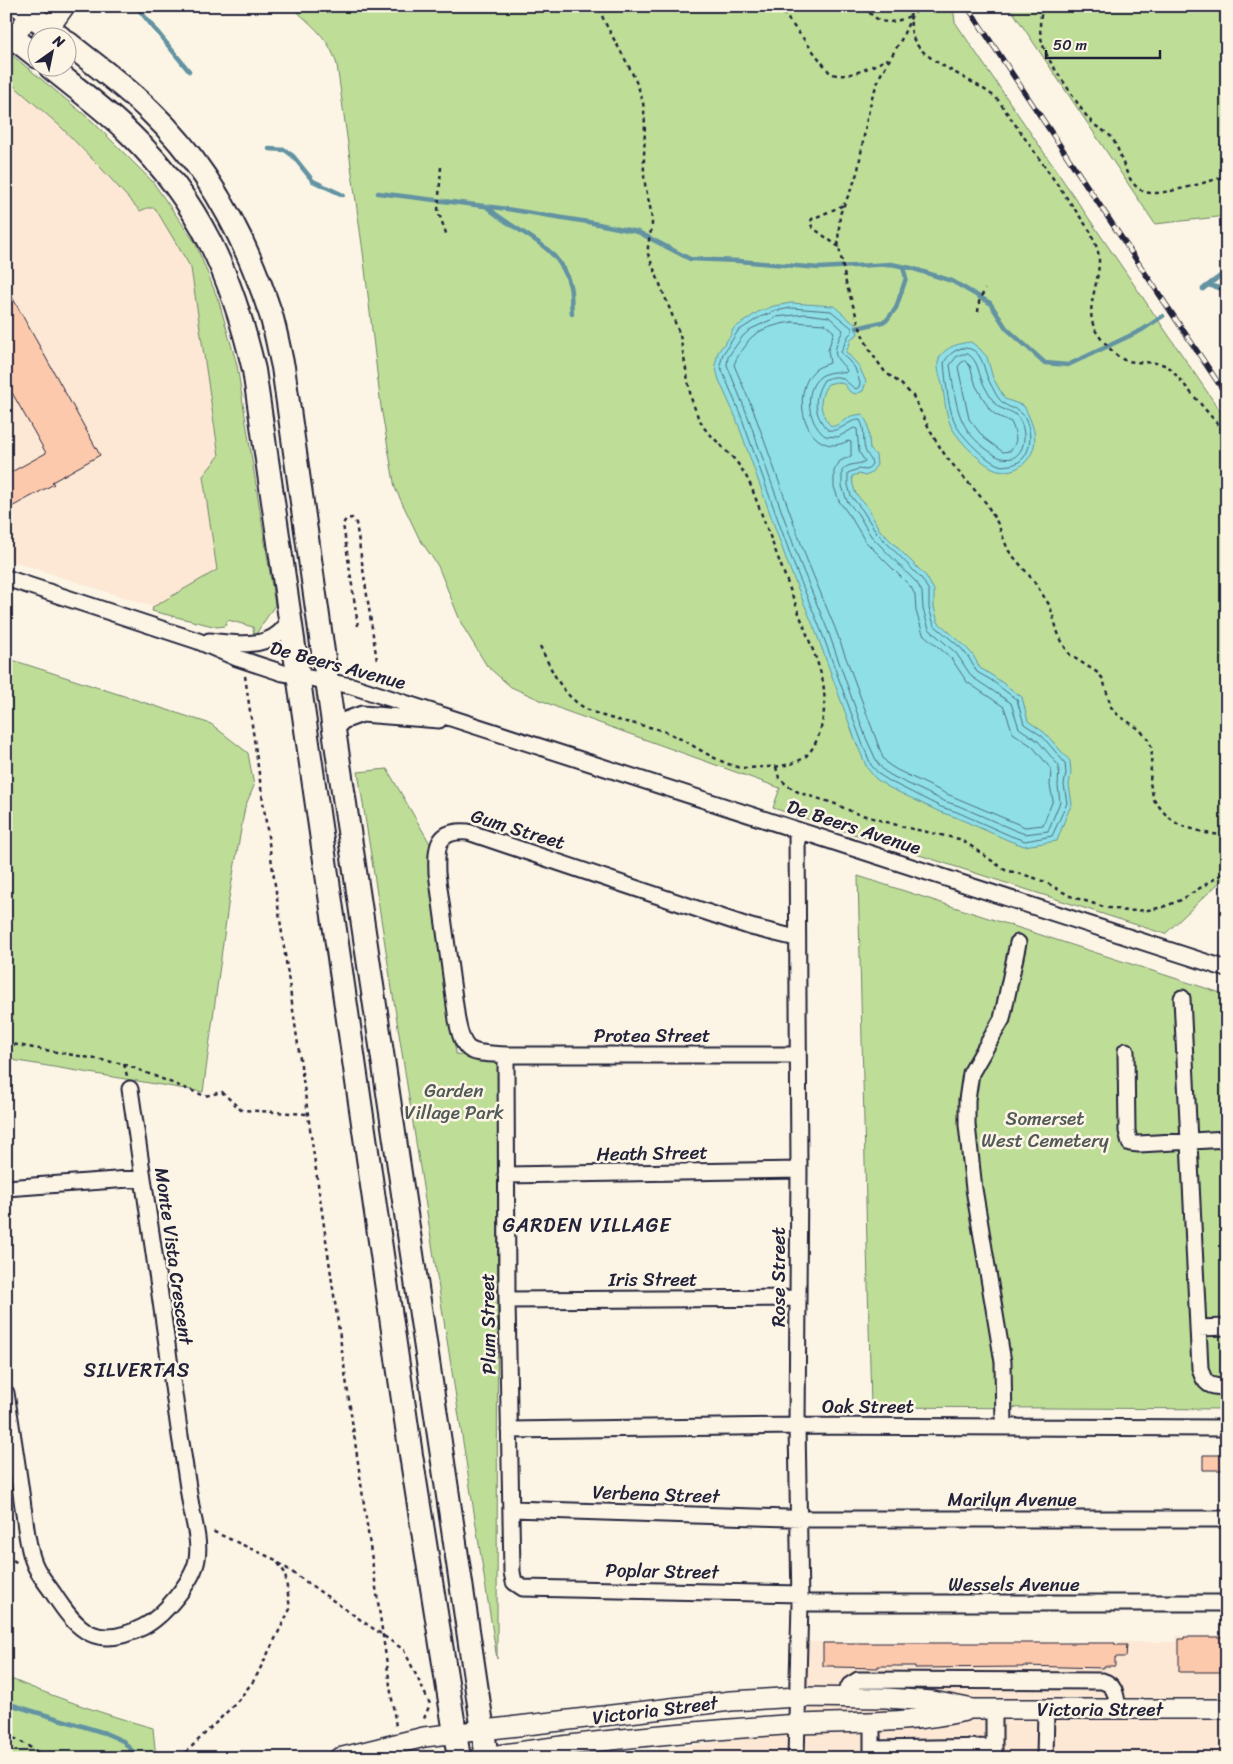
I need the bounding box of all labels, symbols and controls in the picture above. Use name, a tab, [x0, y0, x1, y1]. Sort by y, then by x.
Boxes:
north arrow	[28, 28, 78, 78]
text: N	[47, 28, 70, 55]
scale bar	[1046, 28, 1159, 60]
text: 50 m	[1053, 32, 1088, 58]
street label: De Beers Avenue	[266, 631, 410, 699]
street label: De Beers Avenue	[783, 790, 925, 864]
street label: Gum Street	[467, 799, 569, 859]
street label: Protea Street	[594, 1019, 710, 1052]
park label: Garden Village Park	[404, 1074, 504, 1129]
park label: Somerset West Cemetery	[981, 1102, 1109, 1157]
street label: Heath Street	[596, 1136, 708, 1170]
street label: Monte Vista Crescent	[145, 1165, 203, 1348]
district label: GARDEN VILLAGE	[503, 1208, 672, 1243]
street label: Rose Street	[762, 1227, 795, 1327]
street label: Iris Street	[608, 1263, 697, 1296]
street label: Plum Street	[471, 1273, 505, 1375]
district label: SILVERTAS	[84, 1353, 190, 1388]
street label: Oak Street	[822, 1390, 914, 1423]
street label: Verbena Street	[592, 1475, 721, 1513]
street label: Marilyn Avenue	[947, 1483, 1077, 1516]
street label: Poplar Street	[605, 1554, 720, 1589]
street label: Wessels Avenue	[948, 1568, 1080, 1601]
street label: Victoria Street	[590, 1686, 721, 1734]
street label: Victoria Street	[1037, 1693, 1164, 1726]

